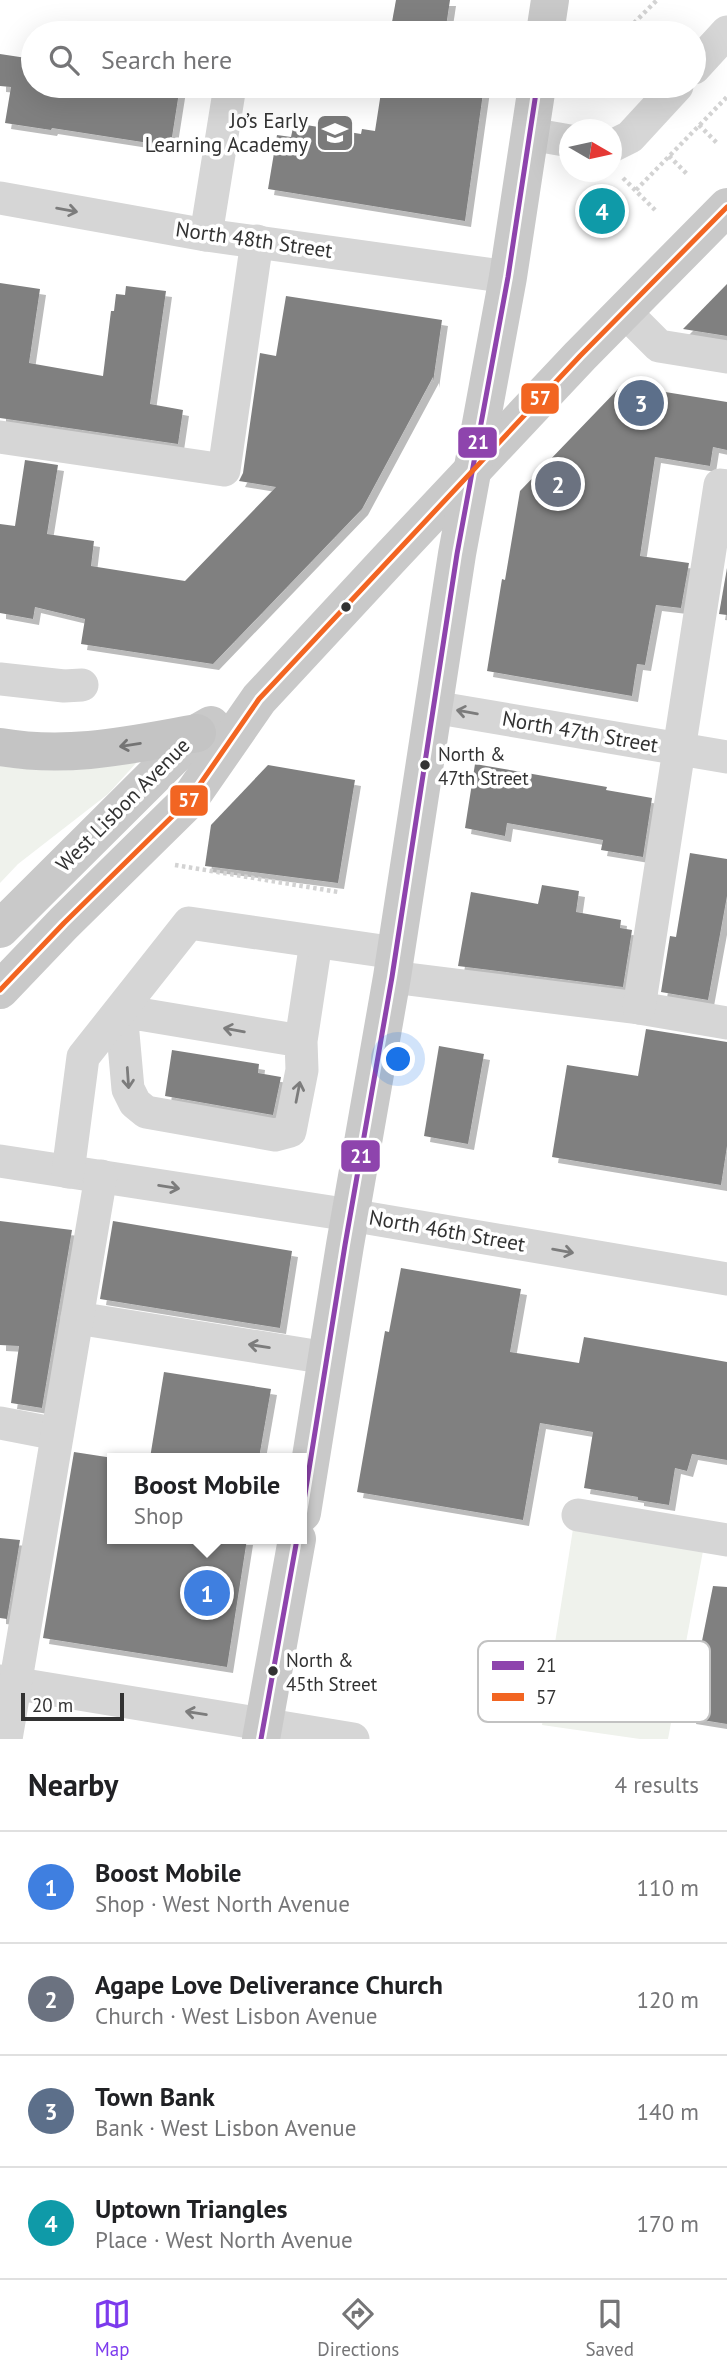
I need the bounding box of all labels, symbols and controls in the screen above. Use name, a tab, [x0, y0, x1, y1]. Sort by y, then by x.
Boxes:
search box	[21, 21, 706, 98]
icon: search	[45, 41, 83, 79]
text: Search here	[101, 43, 232, 76]
place label: Jo’s Early Learning Academy	[145, 107, 308, 158]
school or university icon: Jo’s Early Learning Academy	[314, 112, 356, 154]
north arrow	[559, 119, 622, 182]
pin: 4	[579, 185, 625, 237]
one-way arrow	[55, 204, 78, 217]
street label: North 48th Street	[174, 215, 334, 264]
pin: 3	[618, 377, 664, 429]
line badge: 57	[520, 382, 560, 415]
text: 57	[529, 386, 551, 410]
line badge: 21	[457, 426, 498, 459]
text: 21	[467, 430, 489, 454]
pin: 2	[535, 458, 581, 510]
unlabelled marker	[339, 600, 353, 614]
one-way arrow	[456, 705, 479, 718]
street label: North 47th Street	[500, 705, 660, 758]
street label: West Lisbon Avenue	[50, 732, 195, 877]
one-way arrow	[119, 739, 142, 752]
place label: North & 47th Street	[438, 742, 529, 790]
marker: North & 47th Street	[418, 758, 432, 772]
line badge: 57	[169, 784, 209, 817]
text: 57	[178, 788, 200, 812]
one-way arrow	[223, 1023, 246, 1036]
your location	[381, 1042, 415, 1076]
one-way arrow	[122, 1067, 135, 1089]
one-way arrow	[292, 1081, 305, 1104]
line badge: 21	[340, 1139, 381, 1173]
text: 21	[350, 1144, 372, 1168]
one-way arrow	[157, 1181, 180, 1194]
street label: North 46th Street	[367, 1203, 527, 1258]
one-way arrow	[551, 1245, 573, 1258]
one-way arrow	[248, 1339, 271, 1352]
popup	[107, 1453, 307, 1544]
text: Boost Mobile	[134, 1468, 280, 1501]
text: Shop	[134, 1501, 183, 1530]
pin: 1	[184, 1567, 230, 1619]
legend	[478, 1641, 710, 1722]
place label: North & 45th Street	[286, 1648, 378, 1696]
text: 21	[536, 1653, 557, 1677]
marker: North & 45th Street	[266, 1664, 280, 1678]
text: 57	[536, 1685, 557, 1709]
scale bar	[21, 1690, 124, 1722]
text: 20 m	[32, 1693, 73, 1717]
one-way arrow	[185, 1706, 208, 1719]
text: Nearby	[28, 1765, 118, 1804]
text: 4 results	[615, 1770, 699, 1799]
text: Boost Mobile	[95, 1856, 241, 1889]
text: 1	[44, 1873, 58, 1902]
text: 110 m	[637, 1873, 699, 1902]
text: Shop · West North Avenue	[95, 1889, 350, 1918]
text: Agape Love Deliverance Church	[95, 1968, 443, 2001]
text: 2	[44, 1985, 58, 2014]
text: 120 m	[637, 1985, 699, 2014]
text: Church · West Lisbon Avenue	[95, 2001, 378, 2030]
text: Town Bank	[95, 2080, 215, 2113]
text: 3	[44, 2097, 58, 2126]
text: 140 m	[637, 2097, 699, 2126]
text: Bank · West Lisbon Avenue	[95, 2113, 356, 2142]
text: Uptown Triangles	[95, 2192, 288, 2225]
text: 4	[44, 2209, 58, 2238]
text: 170 m	[637, 2209, 699, 2238]
text: Place · West North Avenue	[95, 2225, 353, 2254]
tab: Map	[93, 2295, 131, 2361]
tab: Directions	[317, 2295, 399, 2361]
tab: Saved	[586, 2295, 634, 2361]

